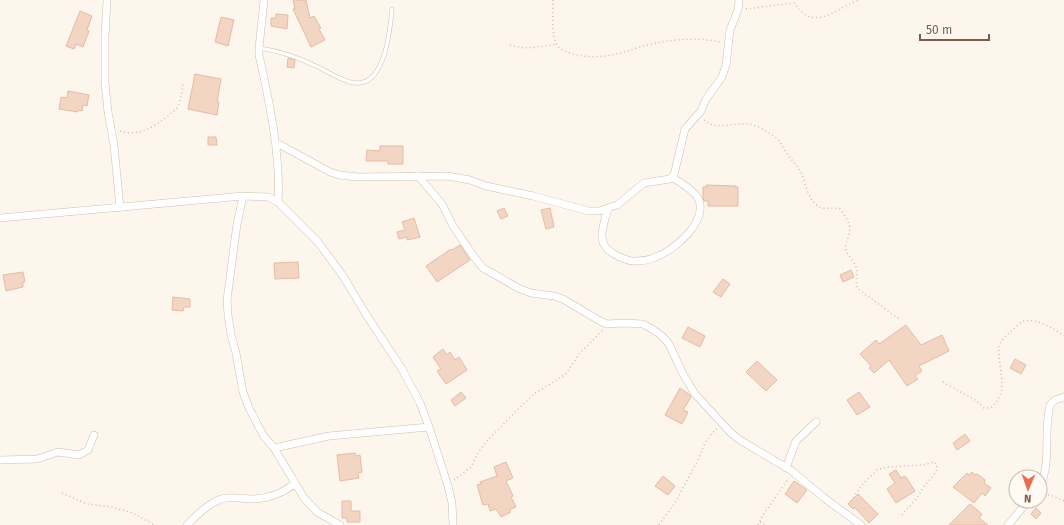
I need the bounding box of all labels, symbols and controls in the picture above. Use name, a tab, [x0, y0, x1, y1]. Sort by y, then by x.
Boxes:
scale bar	[920, 16, 989, 42]
text: 50 m	[926, 23, 952, 37]
north arrow	[1008, 469, 1048, 509]
text: N	[1024, 492, 1032, 505]

